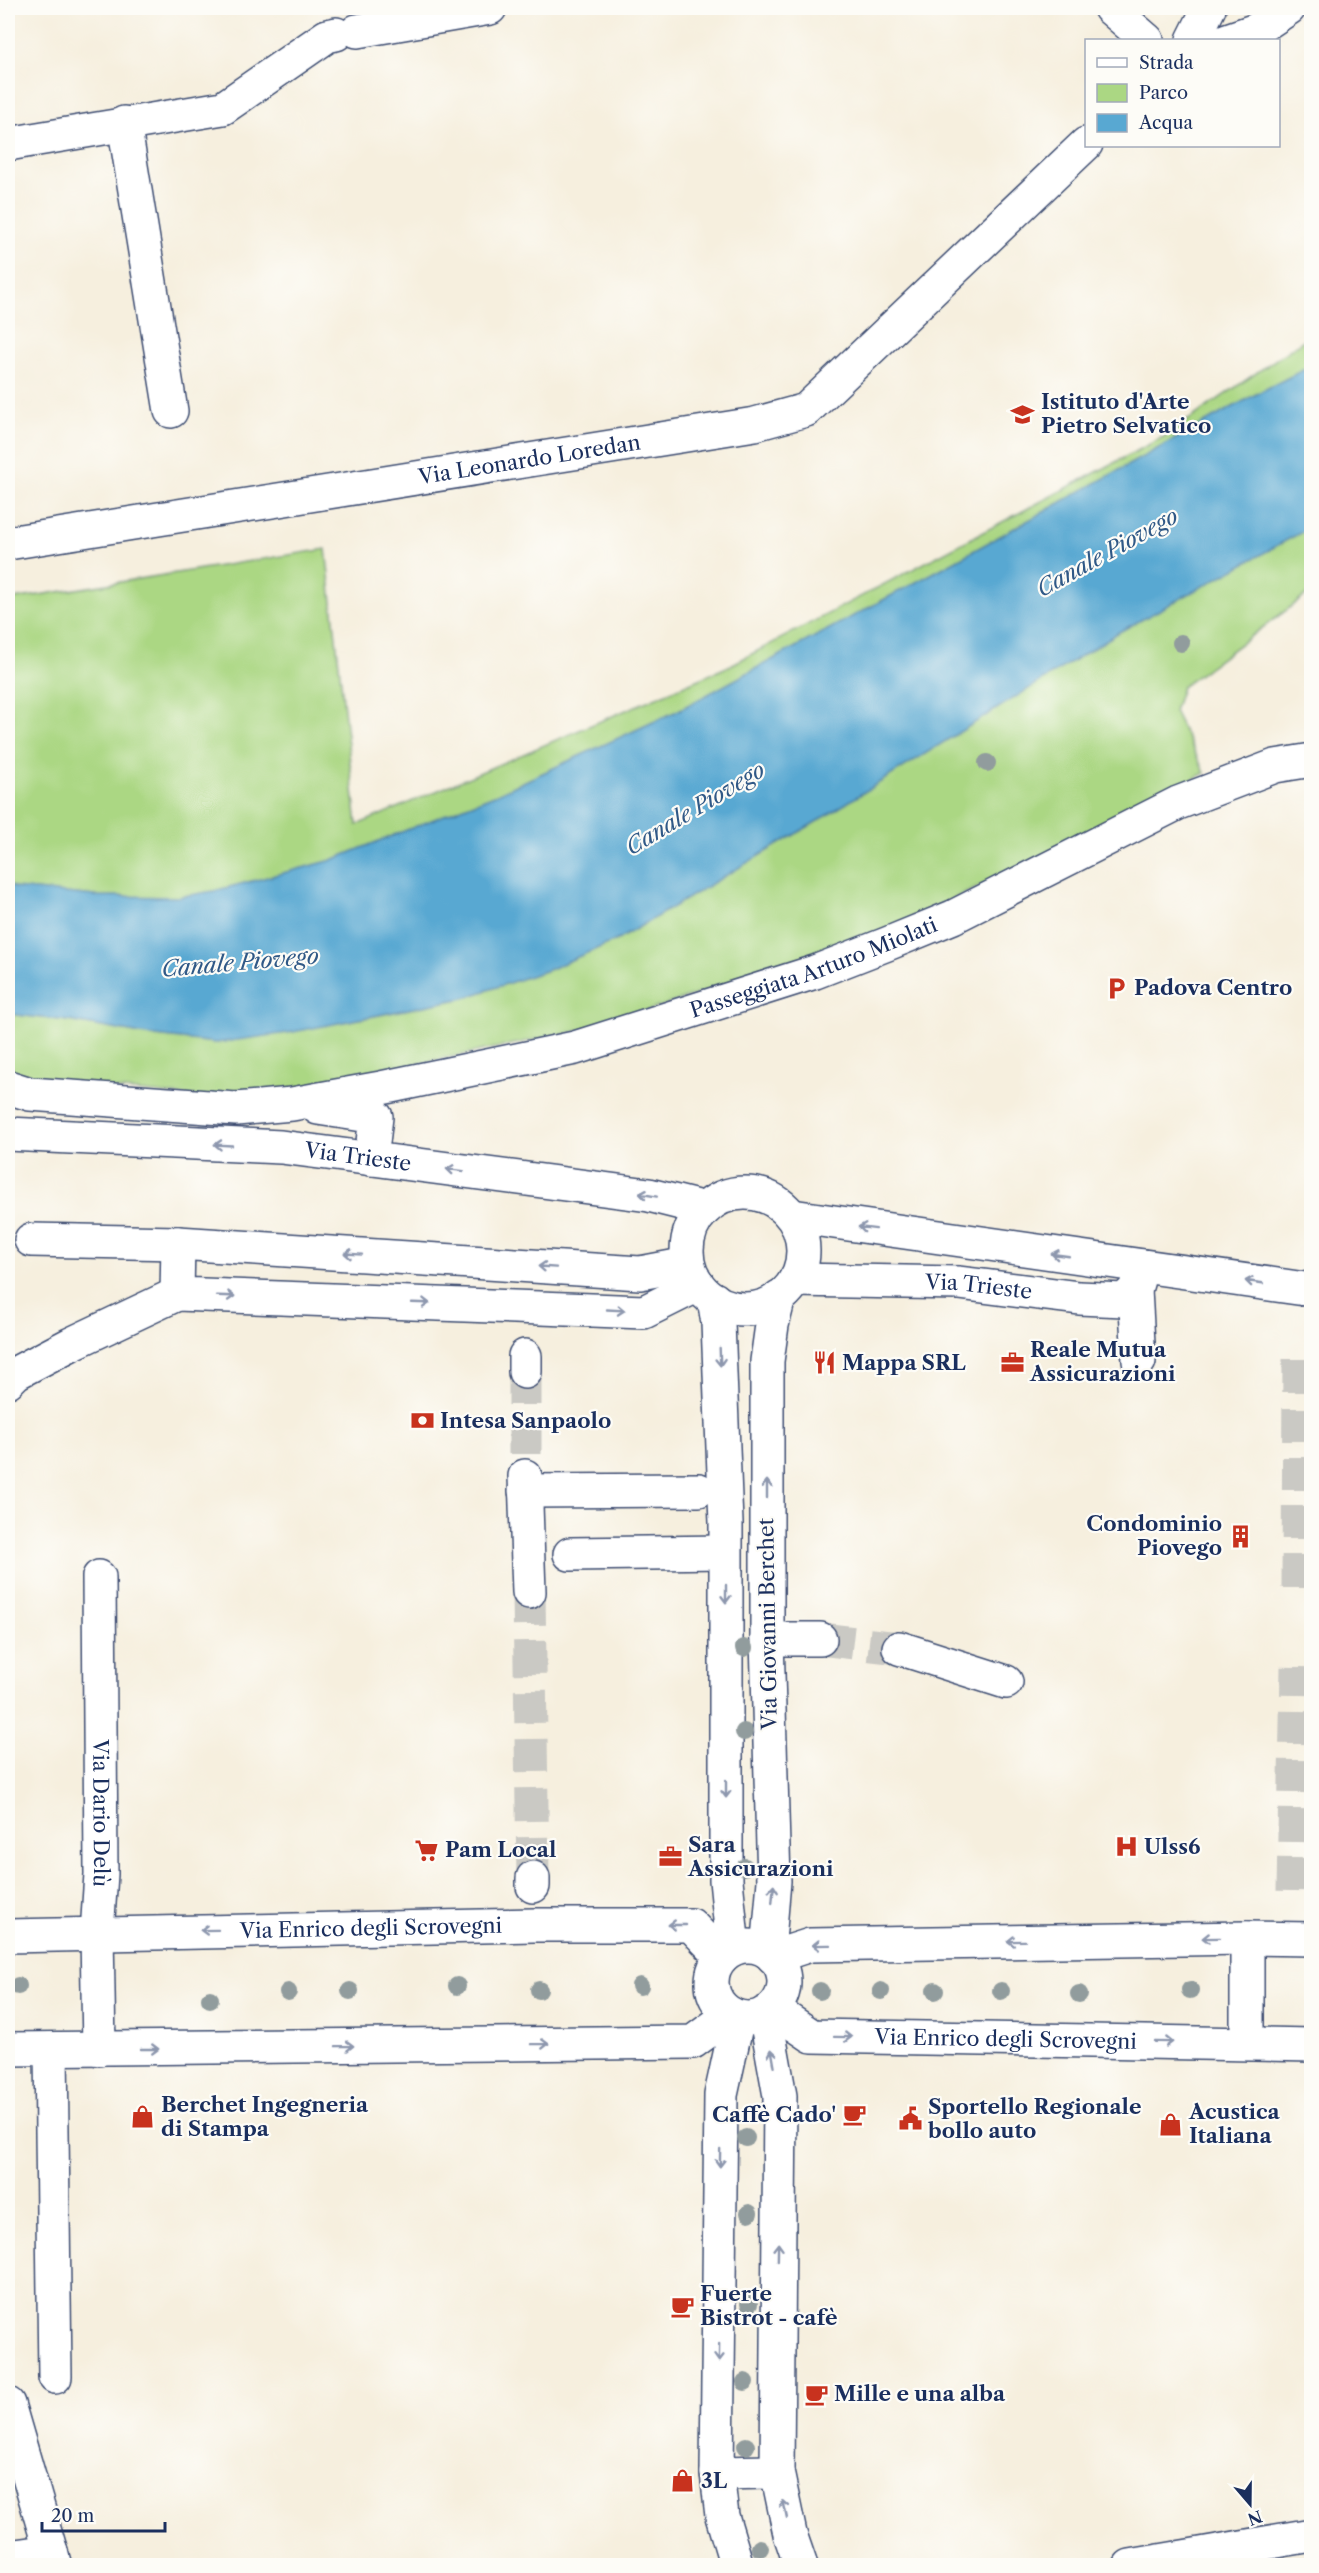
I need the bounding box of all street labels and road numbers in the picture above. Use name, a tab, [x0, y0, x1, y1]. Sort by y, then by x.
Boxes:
street label: Via Leonardo Loredan	[416, 429, 642, 490]
street label: Passeggiata Arturo Miolati	[687, 912, 941, 1023]
street label: Via Trieste	[302, 1137, 413, 1176]
street label: Via Trieste	[924, 1269, 1034, 1304]
street label: Via Giovanni Berchet	[753, 1517, 782, 1731]
street label: Via Dario Delù	[88, 1738, 114, 1888]
street label: Via Enrico degli Scrovegni	[239, 1913, 502, 1943]
street label: Via Enrico degli Scrovegni	[874, 2024, 1137, 2054]

